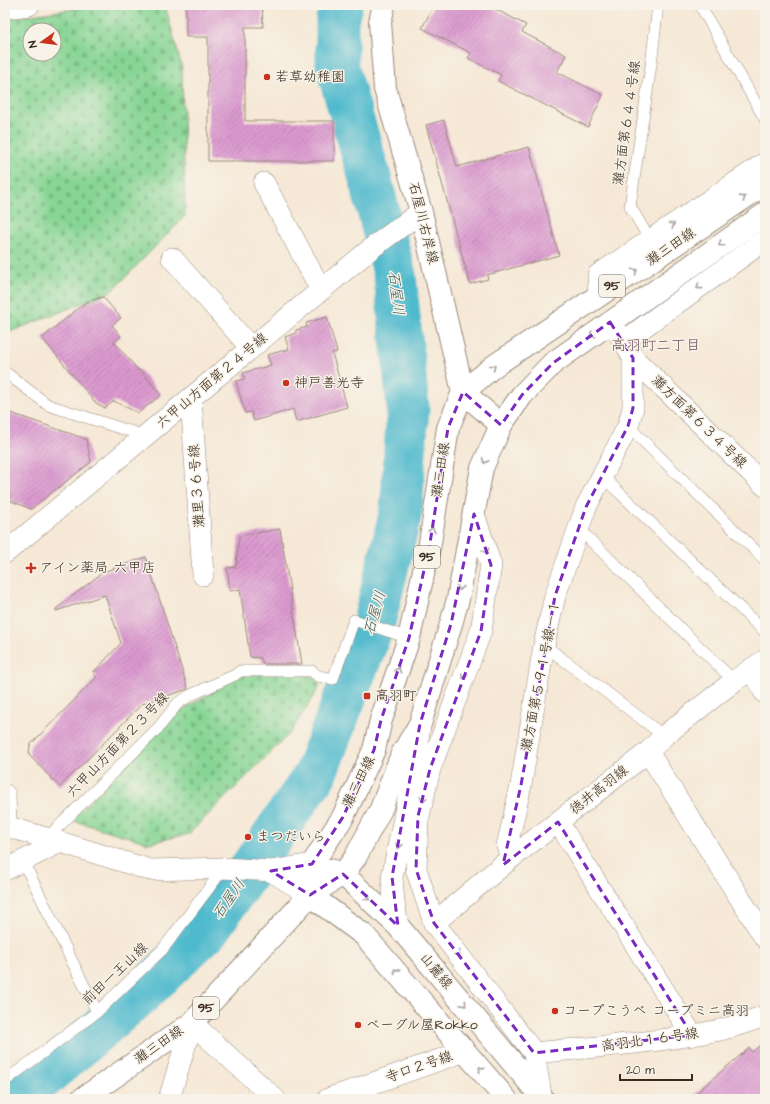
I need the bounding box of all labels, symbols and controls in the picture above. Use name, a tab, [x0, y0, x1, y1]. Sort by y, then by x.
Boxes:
north arrow	[22, 22, 62, 62]
text: N	[25, 39, 41, 49]
street label: 灘方面第６４４号線	[608, 59, 646, 187]
place label: 若草幼稚園	[275, 67, 345, 87]
marker: 若草幼稚園	[262, 72, 272, 82]
street label: 石屋川右岸線	[403, 180, 443, 266]
one-way arrow	[739, 196, 746, 203]
one-way arrow	[668, 222, 675, 230]
street label: 灘三田線	[642, 223, 700, 271]
one-way arrow	[719, 239, 726, 246]
one-way arrow	[631, 268, 638, 276]
water label: 石屋川	[383, 269, 409, 317]
road number: 95	[599, 275, 625, 297]
one-way arrow	[696, 282, 703, 290]
street label: 六甲山方面第２４号線	[152, 328, 272, 434]
one-way arrow	[589, 330, 596, 338]
district label: 高羽町二丁目	[611, 335, 701, 356]
one-way arrow	[488, 365, 495, 372]
street label: 灘方面第６３４号線	[647, 371, 751, 473]
place label: 神戸善光寺	[294, 373, 364, 393]
marker: 神戸善光寺	[281, 378, 291, 388]
street label: 灘三田線	[427, 441, 455, 499]
street label: 灘里３６号線	[184, 443, 210, 529]
one-way arrow	[482, 456, 490, 464]
one-way arrow	[428, 527, 436, 533]
road number: 95	[414, 546, 440, 568]
one-way arrow	[482, 547, 490, 554]
place label: アイン薬局 六甲店	[39, 558, 156, 578]
marker: アイン薬局 六甲店	[26, 563, 36, 573]
one-way arrow	[456, 585, 464, 591]
water label: 石屋川	[359, 588, 391, 638]
street label: 灘方面第５９１号線－１	[516, 599, 566, 753]
one-way arrow	[393, 667, 402, 674]
one-way arrow	[461, 673, 469, 680]
place label: 高羽町	[375, 686, 417, 706]
street label: 六甲山方面第２３号線	[62, 688, 174, 802]
marker: 高羽町	[362, 691, 372, 701]
street label: 灘三田線	[338, 752, 380, 812]
street label: 徳井高羽線	[565, 761, 633, 819]
one-way arrow	[420, 796, 428, 802]
place label: まつだいら	[256, 827, 326, 847]
marker: まつだいら	[243, 832, 253, 842]
one-way arrow	[395, 842, 403, 849]
water label: 石屋川	[207, 875, 251, 923]
one-way arrow	[363, 893, 371, 900]
street label: 前田一王山線	[77, 938, 153, 1010]
street label: 山麓線	[415, 948, 457, 994]
one-way arrow	[453, 950, 460, 957]
one-way arrow	[393, 968, 400, 976]
road number: 95	[193, 997, 219, 1019]
one-way arrow	[460, 1000, 467, 1007]
place label: コープこうべ コープミニ高羽	[563, 1001, 750, 1021]
marker: コープこうべ コープミニ高羽	[550, 1006, 560, 1016]
place label: ベーグル屋Rokko	[366, 1015, 478, 1035]
marker: ベーグル屋Rokko	[353, 1020, 363, 1030]
street label: 灘三田線	[130, 1021, 188, 1069]
street label: 高羽北１６号線	[600, 1023, 700, 1057]
street label: 寺口２号線	[383, 1046, 455, 1088]
scale bar	[620, 1056, 692, 1082]
text: 20 m	[626, 1062, 655, 1079]
one-way arrow	[478, 1067, 485, 1074]

